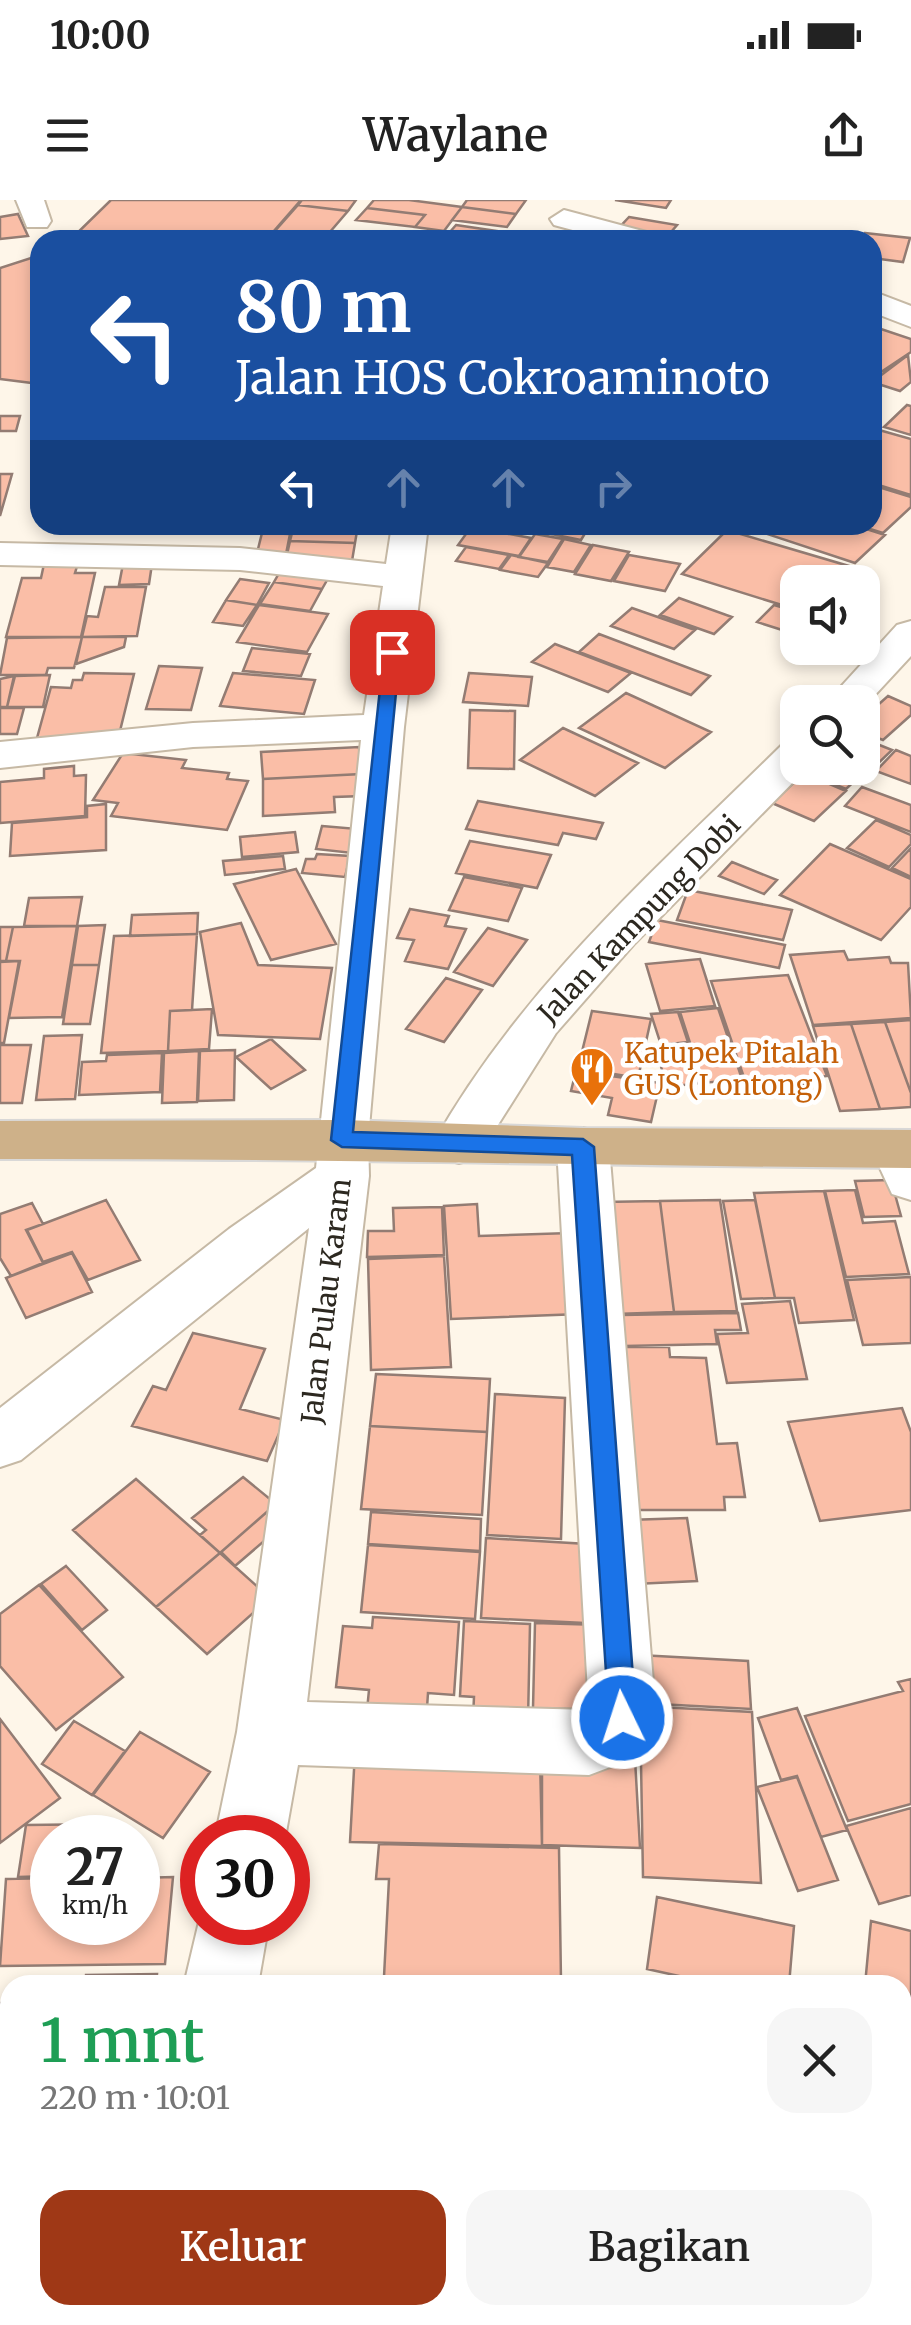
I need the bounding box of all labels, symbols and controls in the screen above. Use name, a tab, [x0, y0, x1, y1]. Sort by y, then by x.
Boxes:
text: 10:00	[50, 12, 151, 59]
text: Waylane	[363, 107, 548, 163]
icon: menu	[40, 108, 95, 163]
icon: share	[816, 108, 871, 163]
text: 80 m	[235, 263, 411, 351]
icon: left	[70, 270, 200, 400]
text: Jalan HOS Cokroaminoto	[235, 350, 770, 406]
icon: left	[271, 460, 326, 515]
icon: ahead	[376, 460, 431, 515]
icon: ahead	[481, 460, 536, 515]
icon: right	[586, 460, 641, 515]
map controls	[780, 565, 880, 785]
button: sound	[780, 565, 880, 665]
pin	[350, 610, 435, 695]
icon: arrive	[365, 625, 420, 680]
button: search	[780, 685, 880, 785]
street label: Jalan Kampung Dobi	[529, 807, 748, 1032]
place label: Katupek Pitalah GUS (Lontong)	[624, 1035, 839, 1103]
restaurant icon: Katupek Pitalah GUS (Lontong)	[569, 1046, 615, 1107]
street label: Jalan Pulau Karam	[293, 1176, 359, 1427]
position arrow	[570, 1666, 674, 1770]
speed limit sign: 30	[180, 1815, 310, 1945]
text: 27	[66, 1836, 124, 1899]
text: km/h	[62, 1889, 128, 1921]
text: 1 mnt	[40, 2003, 205, 2078]
button: close	[767, 2008, 872, 2113]
text: 220 m · 10:01	[40, 2078, 230, 2118]
button: Keluar	[40, 2190, 446, 2305]
button: Bagikan	[466, 2190, 872, 2305]

